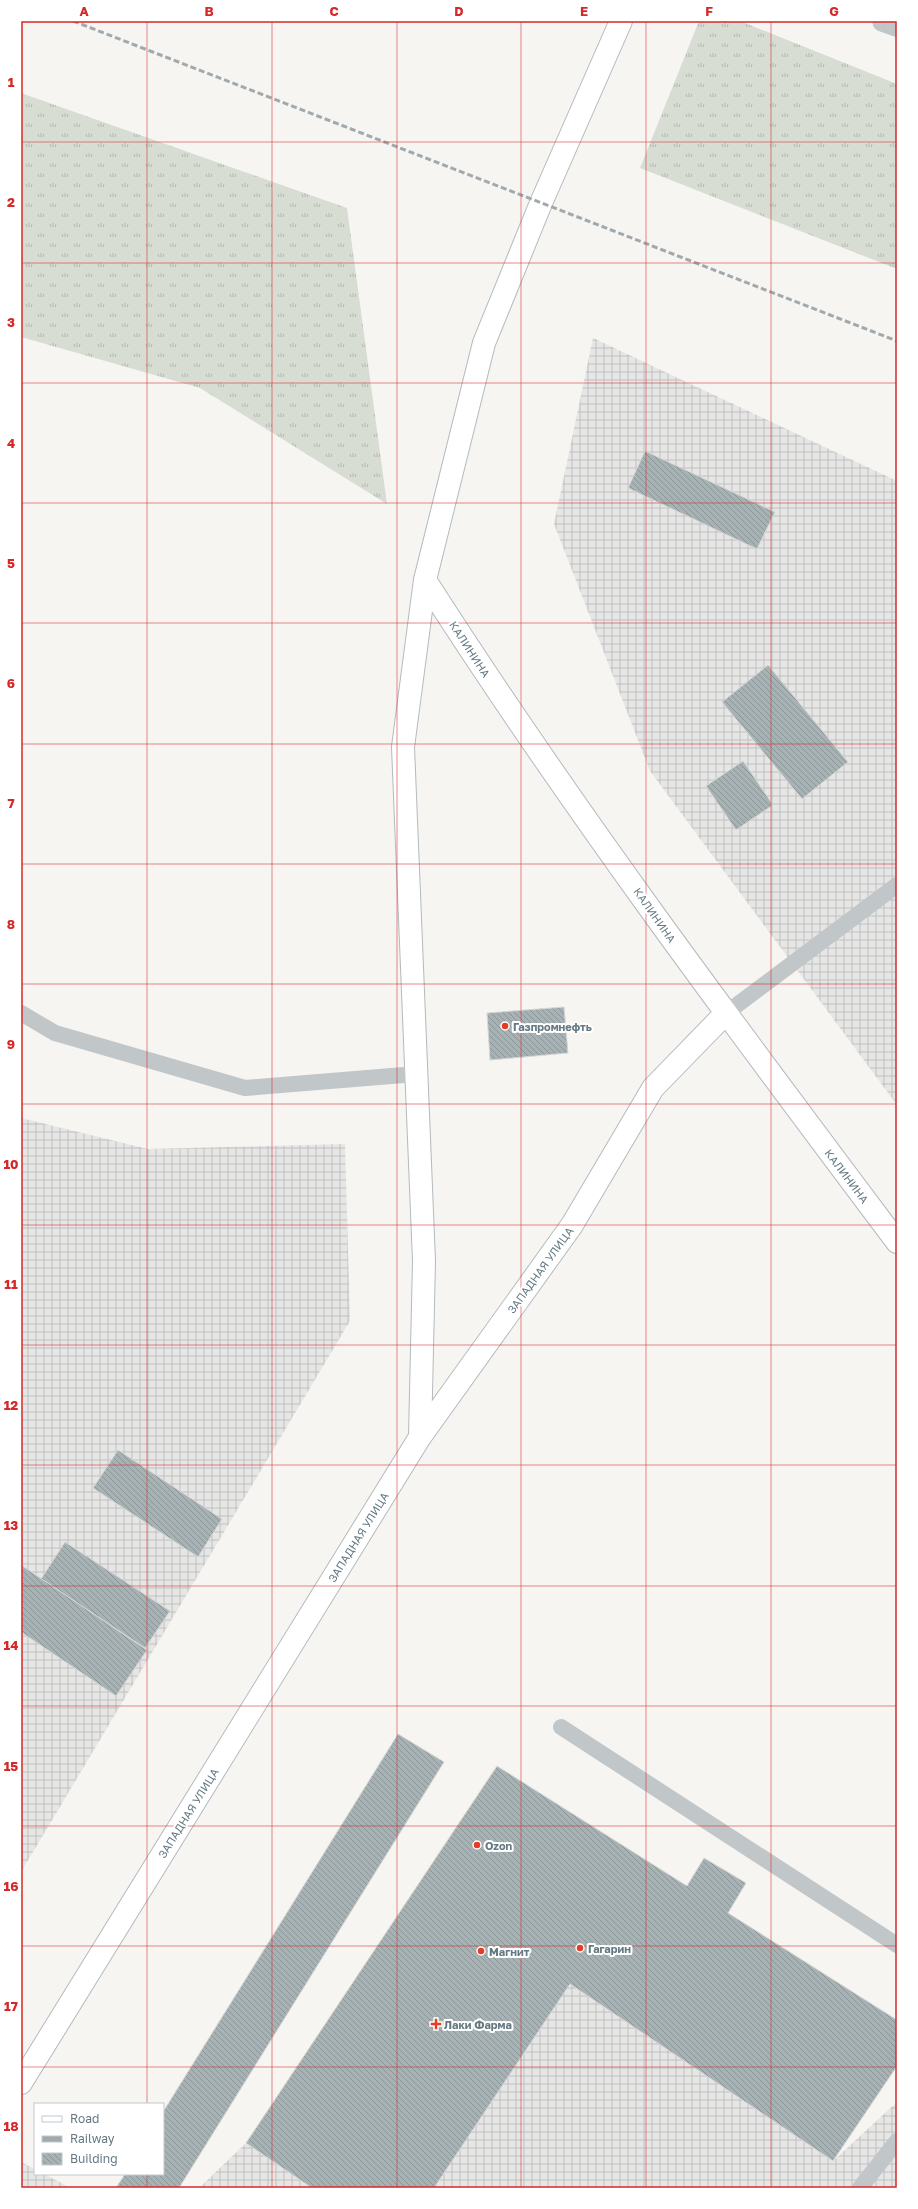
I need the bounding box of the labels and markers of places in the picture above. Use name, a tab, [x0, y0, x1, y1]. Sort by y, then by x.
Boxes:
place label: Газпромнефть	[513, 1020, 592, 1033]
marker: Газпромнефть	[500, 1021, 510, 1031]
place label: Ozon	[485, 1839, 513, 1852]
marker: Ozon	[472, 1840, 482, 1850]
place label: Гагарин	[588, 1942, 631, 1955]
marker: Гагарин	[575, 1943, 585, 1953]
place label: Магнит	[489, 1945, 530, 1958]
marker: Магнит	[476, 1946, 486, 1956]
place label: Лаки Фарма	[444, 2018, 512, 2031]
marker: Лаки Фарма	[431, 2019, 441, 2029]

